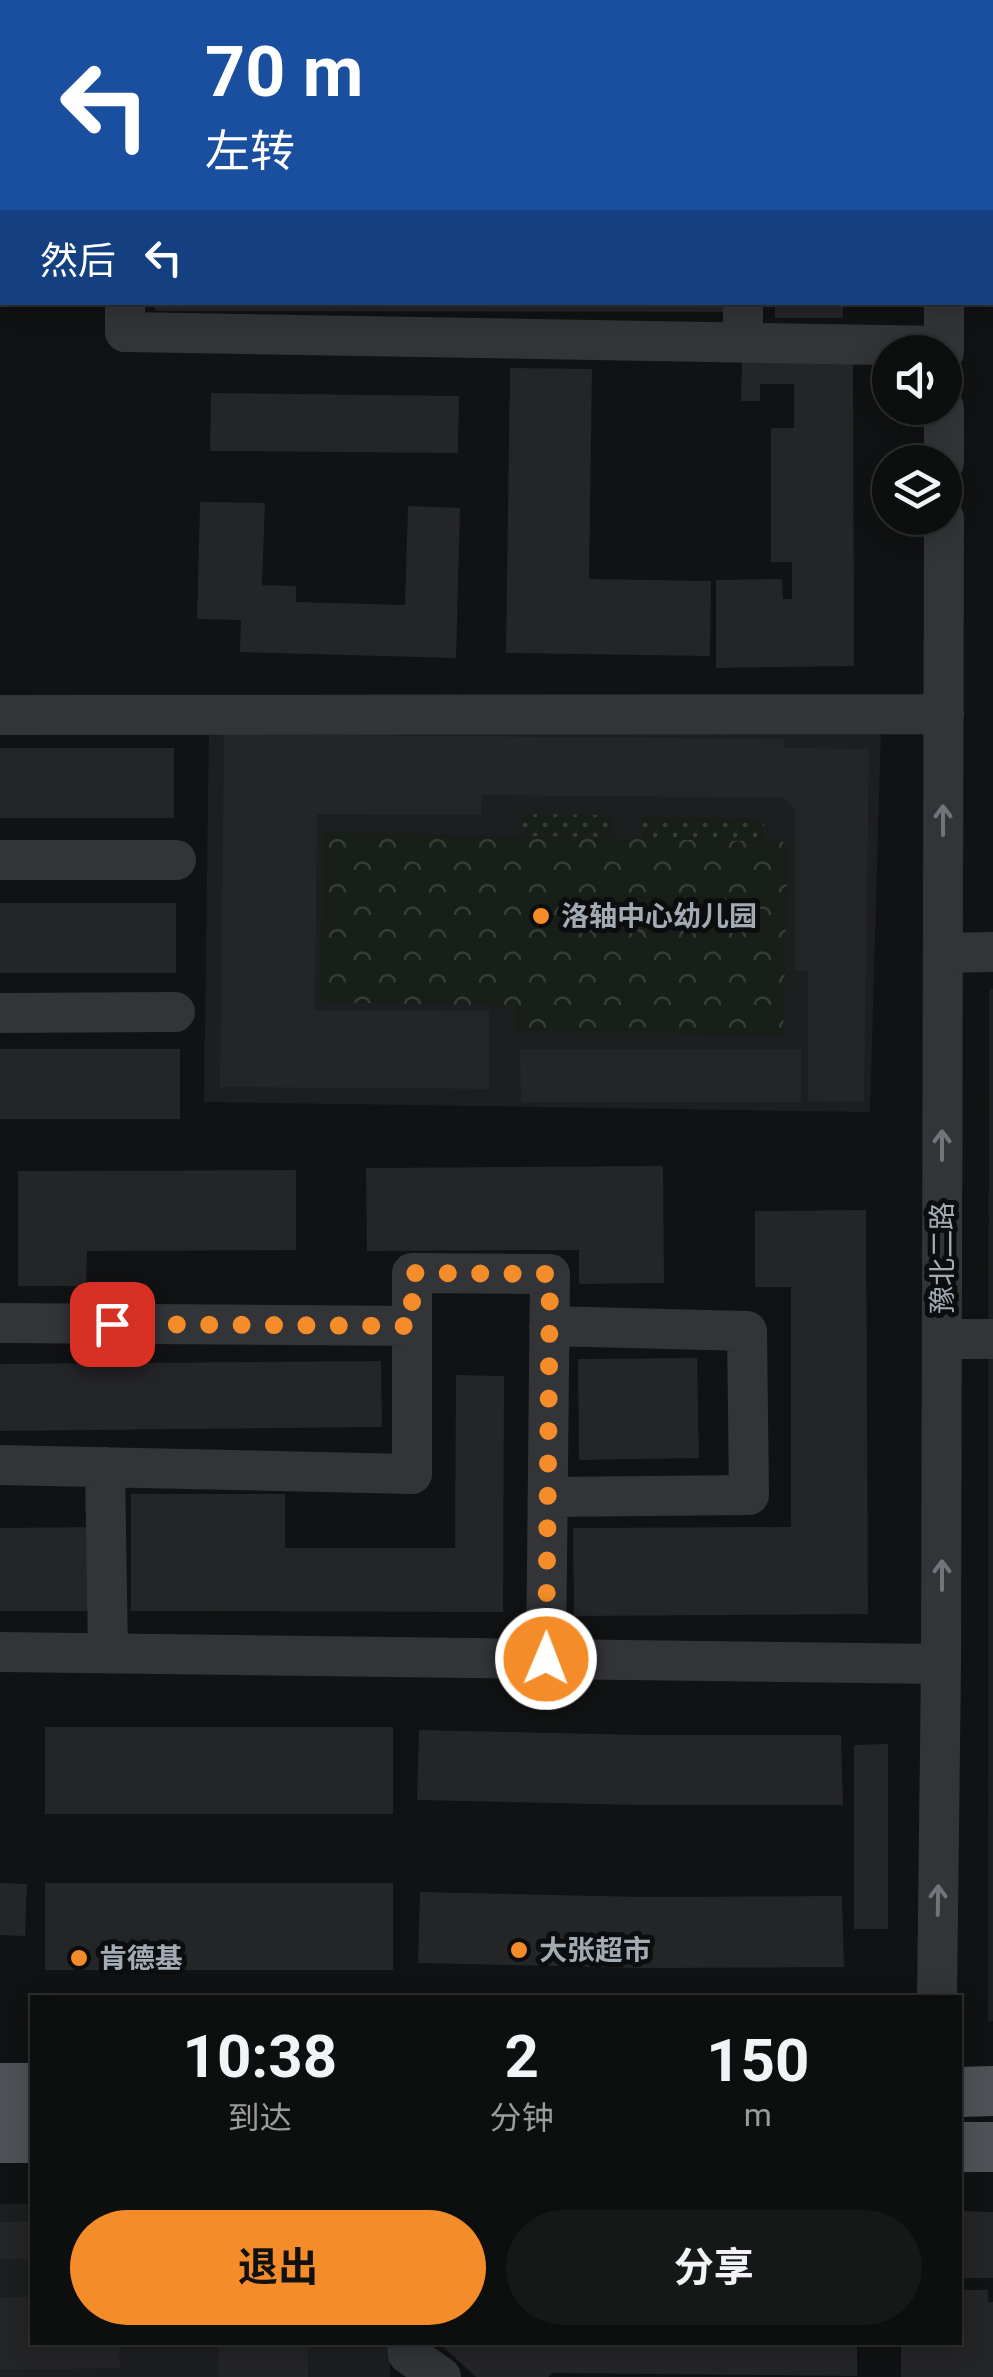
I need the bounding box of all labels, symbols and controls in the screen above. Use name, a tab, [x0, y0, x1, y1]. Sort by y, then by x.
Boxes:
text: 70 m	[205, 31, 363, 113]
icon: left	[40, 40, 170, 170]
text: 左转	[205, 125, 295, 178]
icon: left	[136, 230, 191, 285]
text: 然后	[40, 239, 116, 283]
map controls	[872, 335, 962, 535]
button: sound	[872, 335, 962, 425]
button: layers	[872, 445, 962, 535]
one-way arrow	[934, 805, 952, 838]
place label: 洛轴中心幼儿园	[561, 900, 757, 933]
marker: 洛轴中心幼儿园	[530, 905, 552, 927]
one-way arrow	[932, 1130, 952, 1162]
street label: 豫北二路	[926, 1202, 959, 1314]
pin	[70, 1282, 155, 1367]
icon: arrive	[85, 1297, 140, 1352]
one-way arrow	[932, 1560, 951, 1592]
position arrow	[494, 1607, 598, 1711]
one-way arrow	[929, 1885, 948, 1917]
place label: 大张超市	[539, 1934, 651, 1967]
marker: 大张超市	[508, 1939, 530, 1961]
place label: 肯德基	[99, 1942, 183, 1975]
marker: 肯德基	[68, 1947, 90, 1969]
text: 10:38	[183, 2021, 337, 2092]
text: 2	[504, 2021, 539, 2092]
text: 150	[706, 2025, 809, 2096]
text: m	[744, 2096, 772, 2134]
text: 到达	[228, 2099, 292, 2137]
text: 分钟	[490, 2099, 554, 2137]
button: 退出	[70, 2210, 486, 2325]
button: 分享	[506, 2210, 922, 2325]

